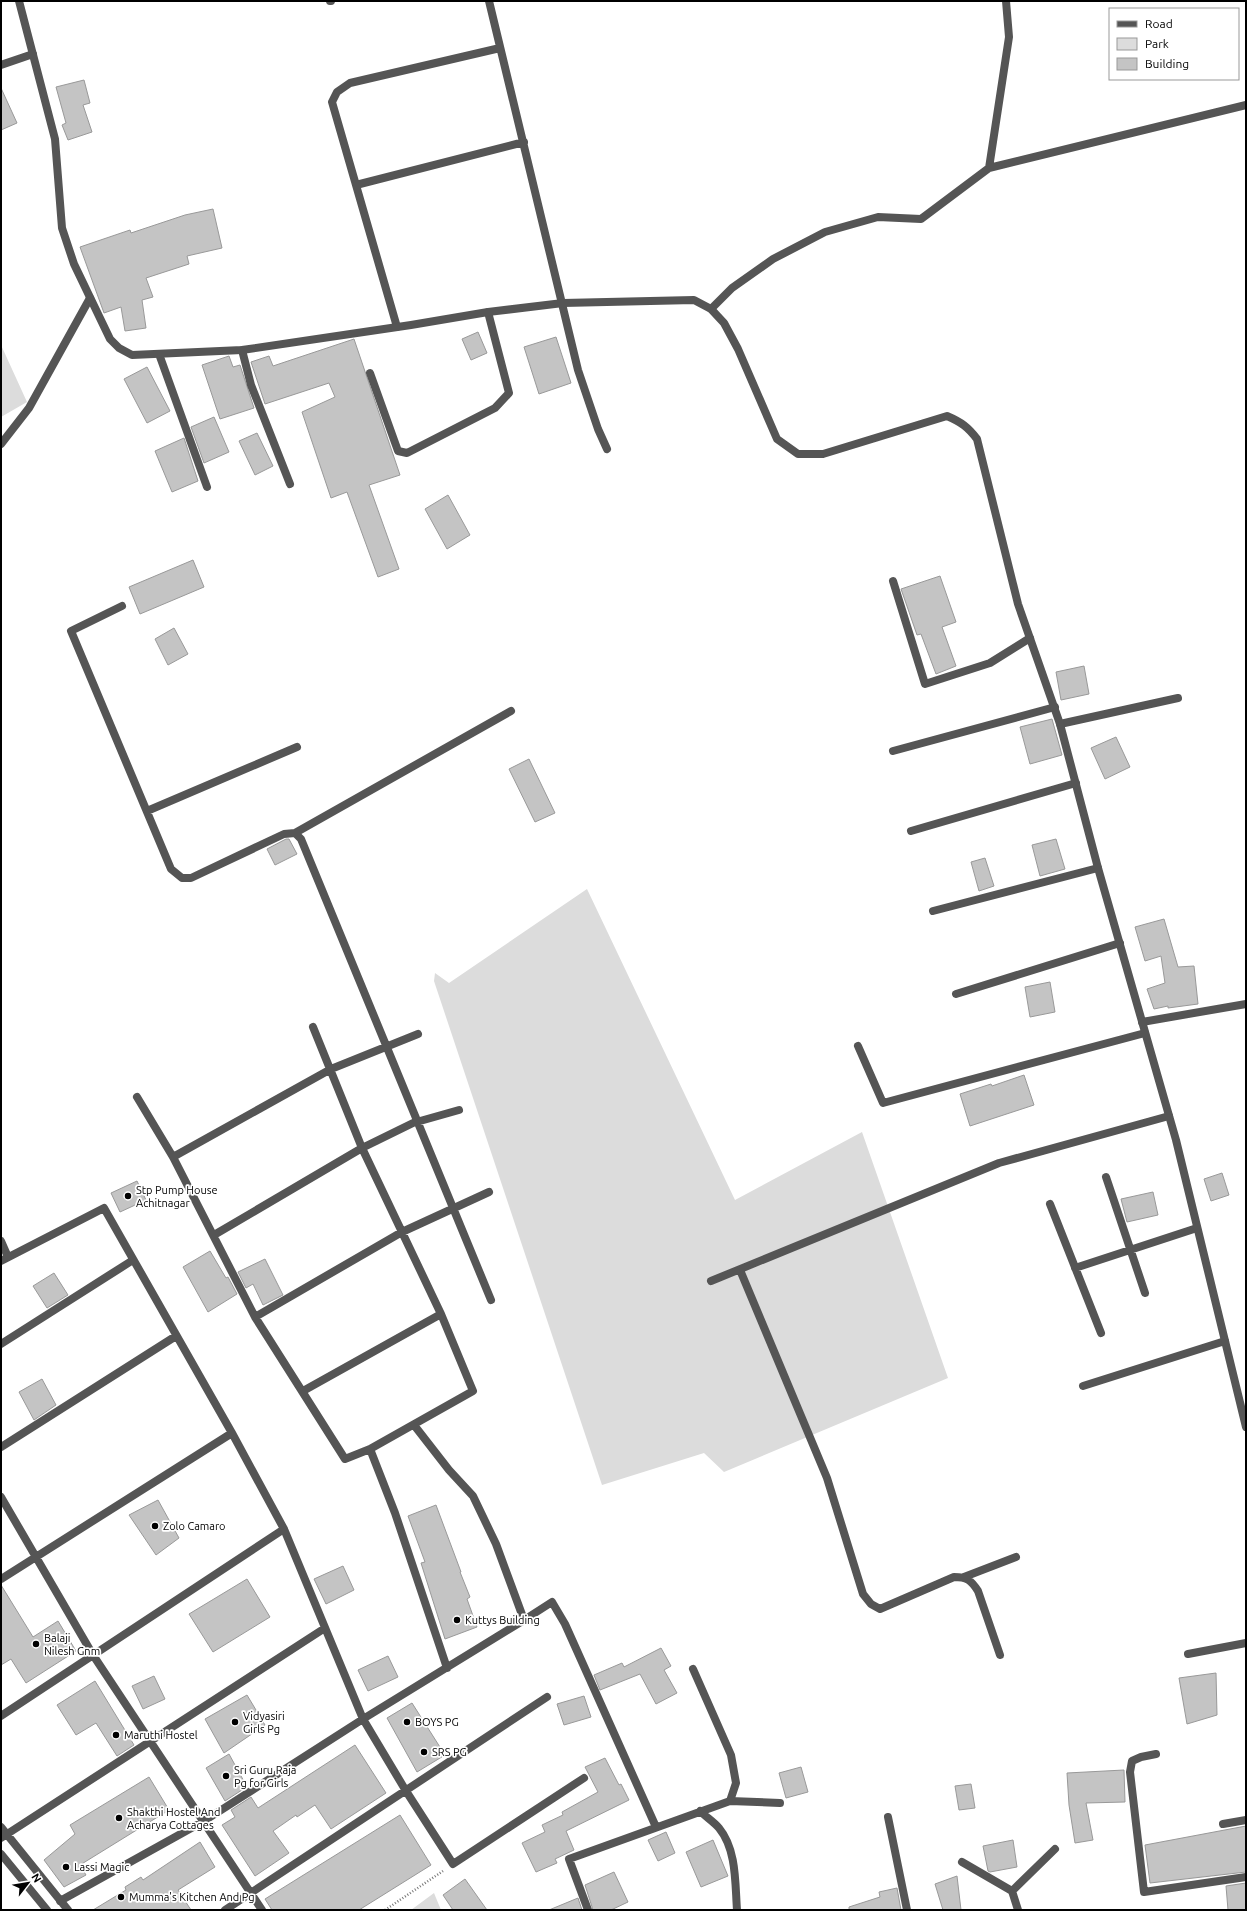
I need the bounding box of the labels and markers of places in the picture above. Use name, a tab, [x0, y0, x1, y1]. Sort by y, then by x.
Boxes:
place label: Stp Pump House Achitnagar	[136, 1184, 218, 1209]
marker: Stp Pump House Achitnagar	[123, 1191, 133, 1201]
place label: Zolo Camaro	[163, 1520, 226, 1532]
marker: Zolo Camaro	[150, 1521, 160, 1531]
place label: Kuttys Building	[465, 1614, 540, 1626]
marker: Kuttys Building	[452, 1615, 462, 1625]
place label: Balaji Nilesh Gnm	[44, 1632, 100, 1657]
marker: Balaji Nilesh Gnm	[31, 1639, 41, 1649]
place label: Vidyasiri Girls Pg	[243, 1710, 285, 1735]
place label: BOYS PG	[415, 1716, 459, 1728]
marker: Vidyasiri Girls Pg	[230, 1717, 240, 1727]
marker: BOYS PG	[402, 1717, 412, 1727]
place label: Maruthi Hostel	[124, 1729, 198, 1741]
marker: Maruthi Hostel	[111, 1730, 121, 1740]
place label: SRS PG	[432, 1746, 467, 1758]
marker: SRS PG	[419, 1747, 429, 1757]
place label: Sri Guru Raja Pg for Girls	[234, 1764, 296, 1789]
marker: Sri Guru Raja Pg for Girls	[221, 1771, 231, 1781]
place label: Shakthi Hostel And Acharya Cottages	[127, 1806, 221, 1831]
marker: Shakthi Hostel And Acharya Cottages	[114, 1813, 124, 1823]
place label: Lassi Magic	[74, 1861, 129, 1873]
marker: Lassi Magic	[61, 1862, 71, 1872]
place label: Mumma's Kitchen And Pg	[129, 1891, 255, 1903]
marker: Mumma's Kitchen And Pg	[116, 1892, 126, 1902]

